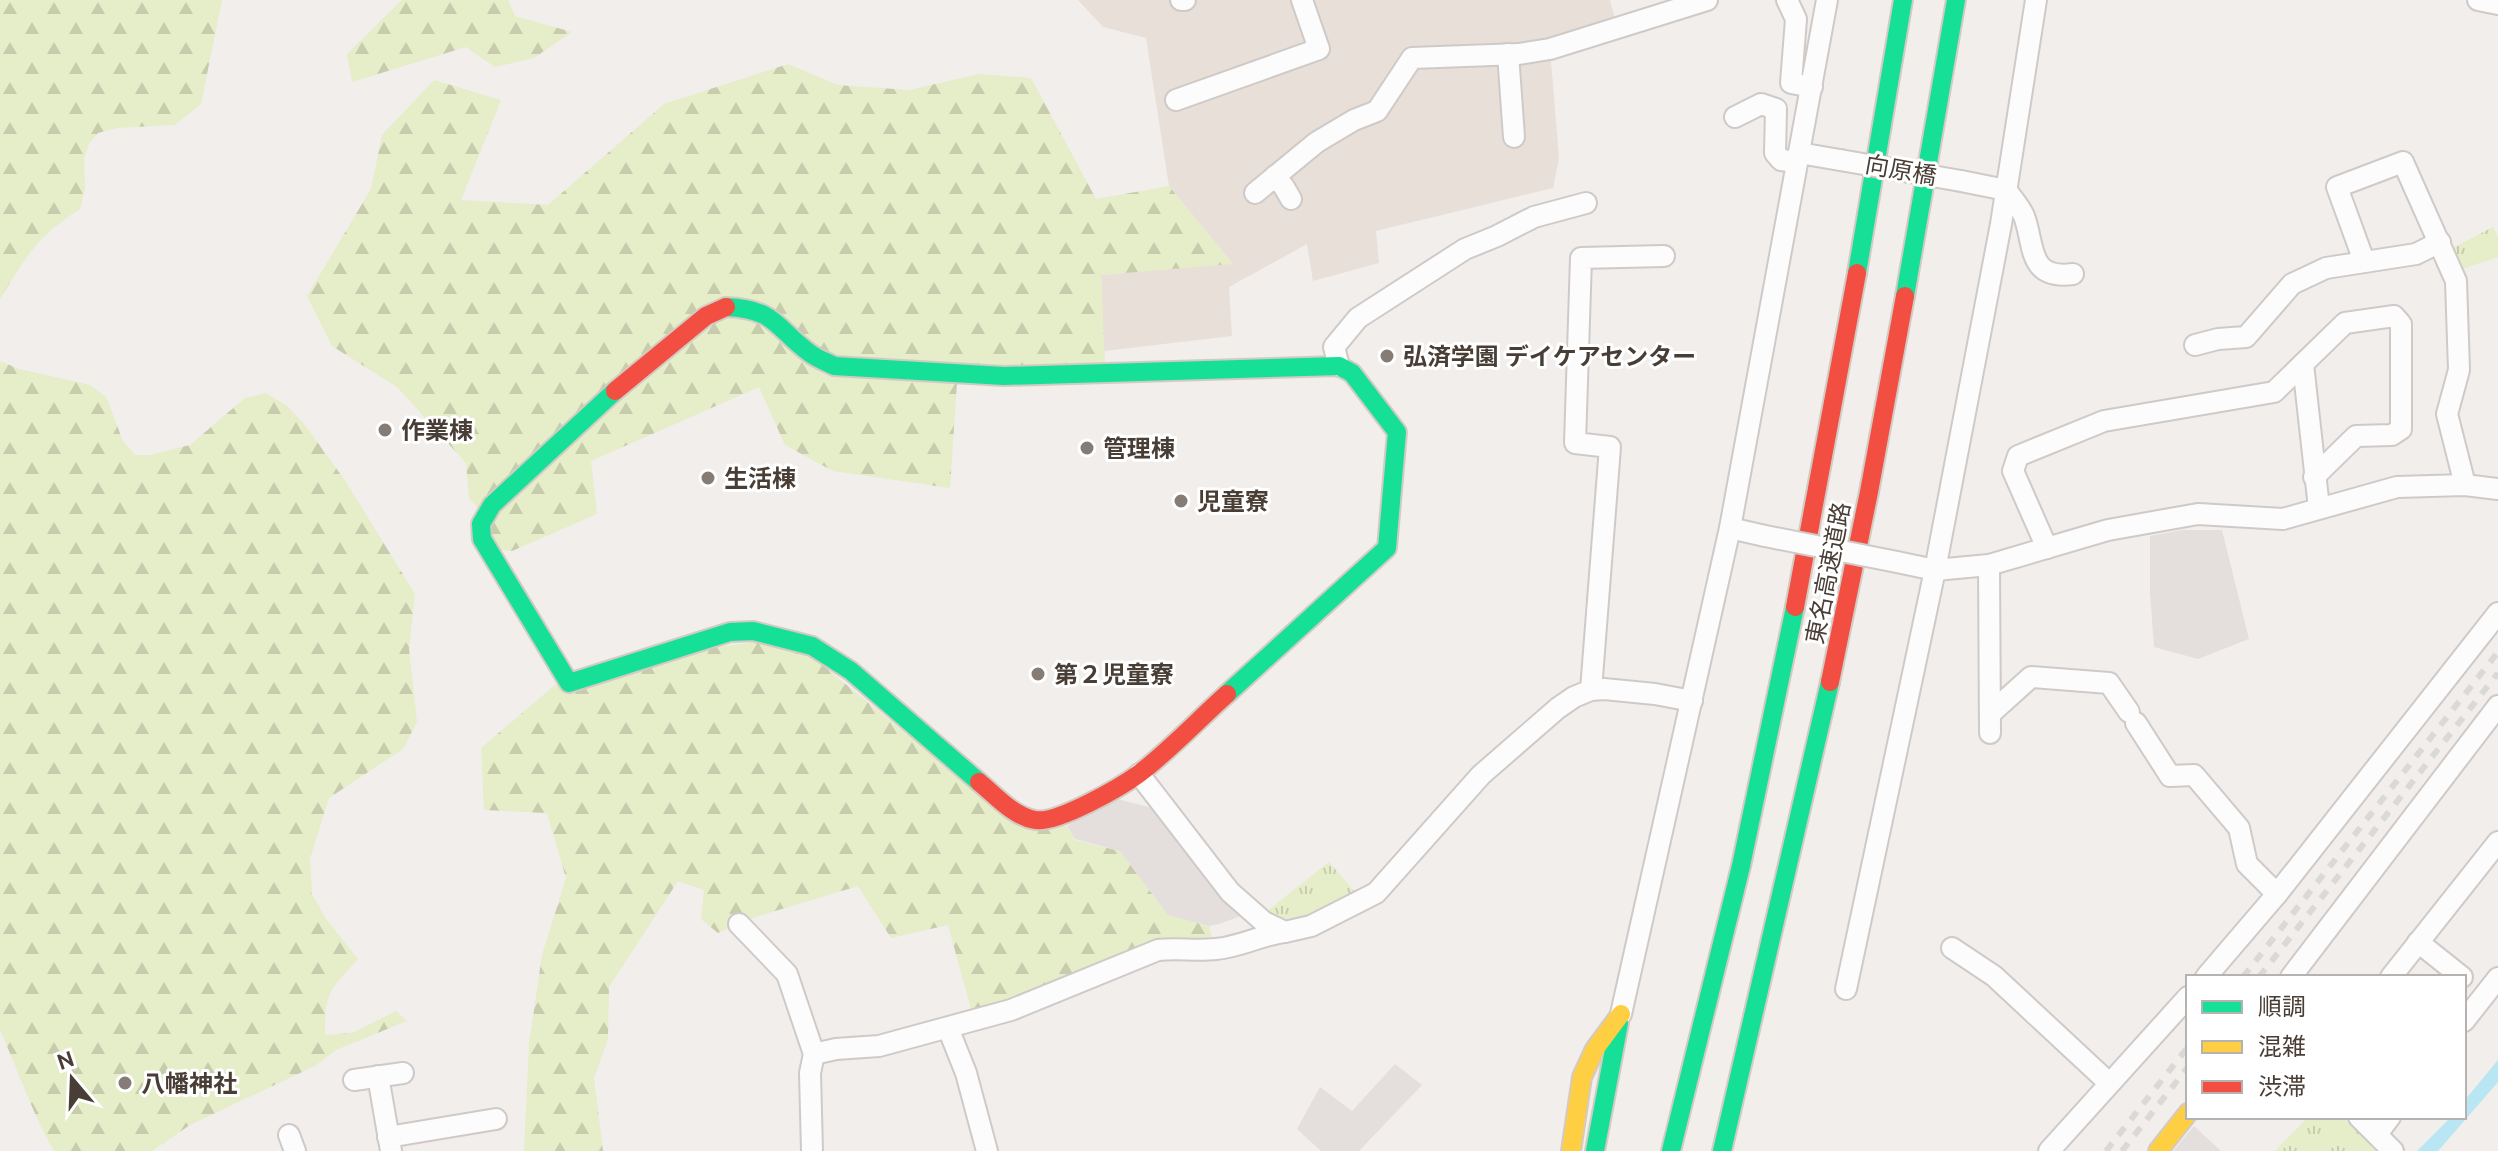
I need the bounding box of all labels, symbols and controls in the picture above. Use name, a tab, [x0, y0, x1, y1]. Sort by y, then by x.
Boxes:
street label: 向原橋	[1863, 150, 1939, 190]
place label: 弘済学園 デイケアセンター	[1403, 343, 1696, 370]
marker: 弘済学園 デイケアセンター	[1378, 347, 1396, 365]
place label: 作業棟	[401, 417, 473, 444]
marker: 作業棟	[376, 421, 394, 439]
place label: 管理棟	[1103, 435, 1175, 462]
marker: 管理棟	[1078, 439, 1096, 457]
place label: 生活棟	[724, 465, 796, 492]
marker: 生活棟	[699, 469, 717, 487]
place label: 児童寮	[1197, 488, 1269, 515]
marker: 児童寮	[1172, 492, 1190, 510]
street label: 東名高速道路	[1801, 500, 1855, 646]
place label: 第２児童寮	[1054, 661, 1174, 688]
marker: 第２児童寮	[1029, 665, 1047, 683]
legend	[2186, 975, 2466, 1119]
text: 順調	[2258, 993, 2306, 1020]
text: 混雑	[2258, 1033, 2306, 1060]
north arrow	[32, 1039, 112, 1119]
text: N	[53, 1045, 77, 1074]
place label: 八幡神社	[141, 1070, 237, 1097]
text: 渋滞	[2258, 1073, 2306, 1100]
marker: 八幡神社	[116, 1074, 134, 1092]

